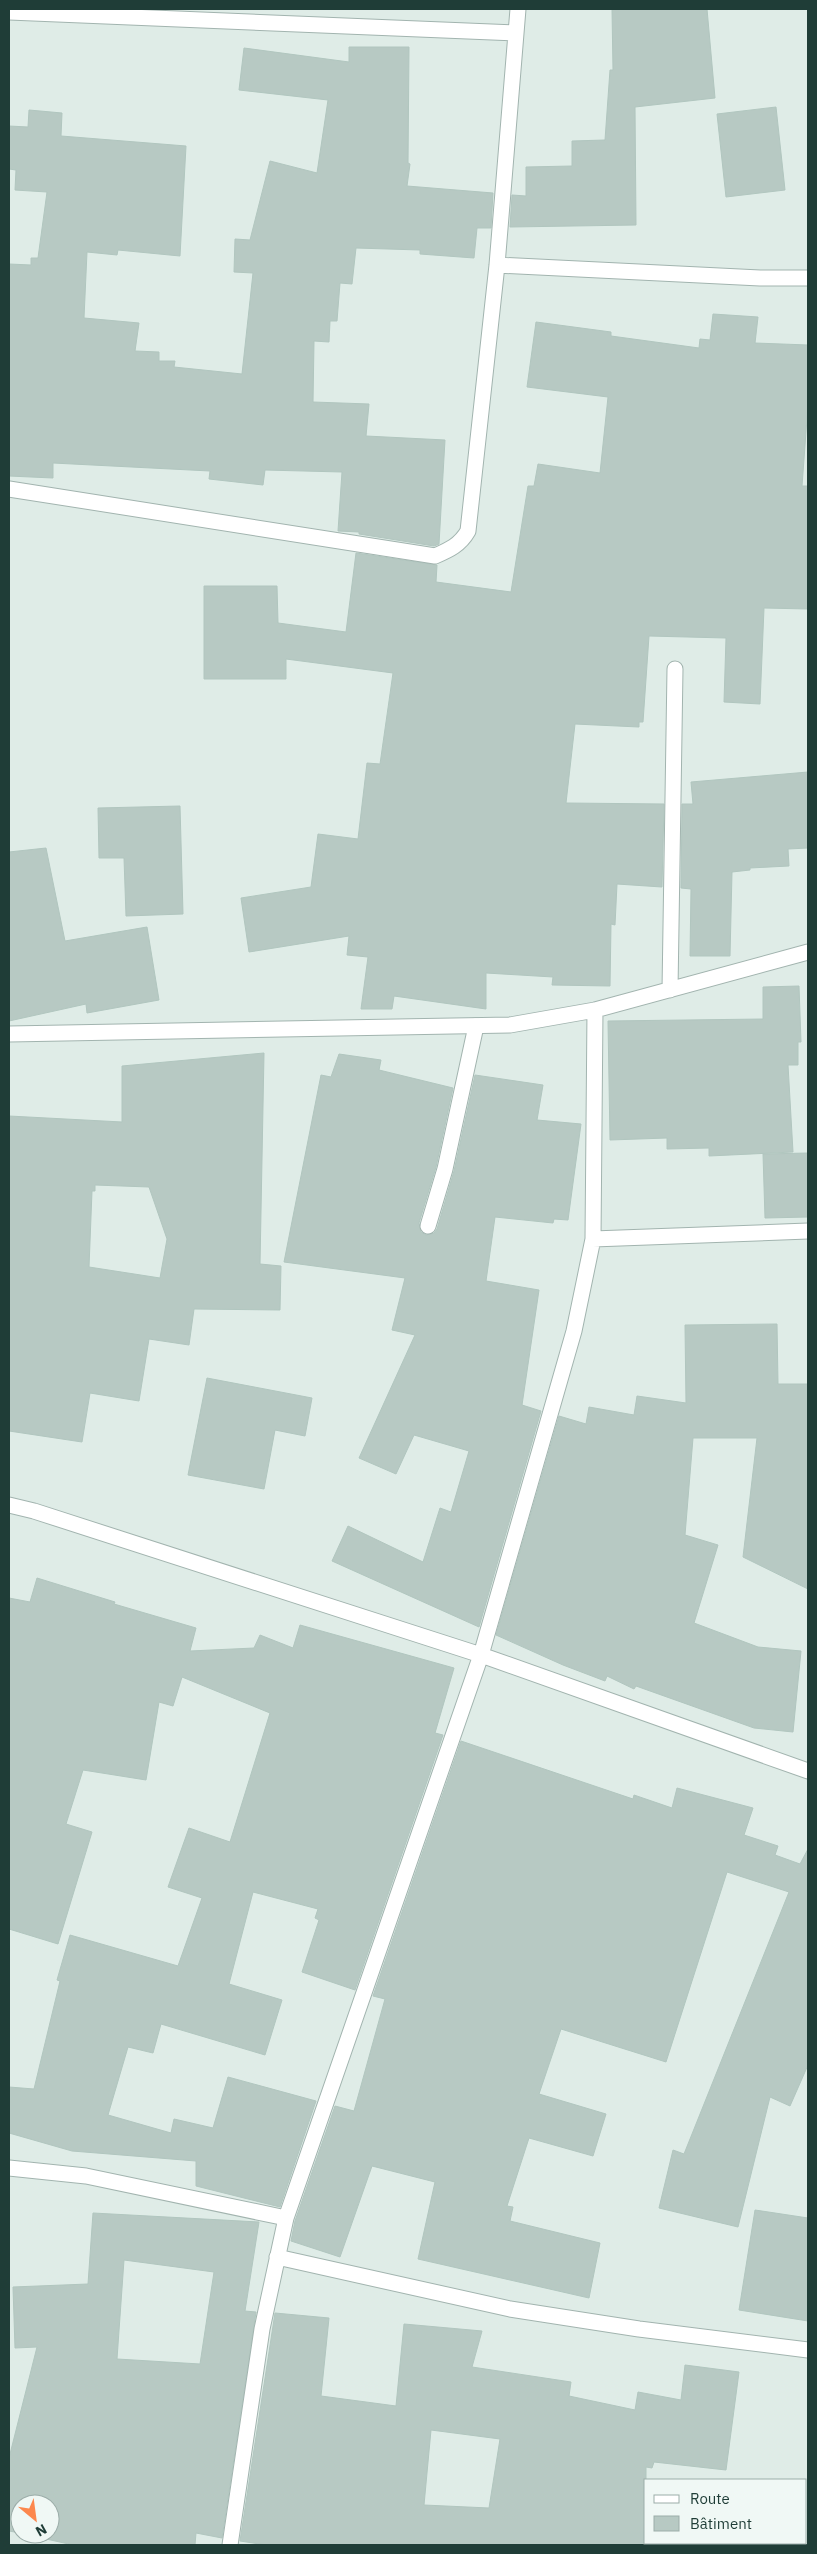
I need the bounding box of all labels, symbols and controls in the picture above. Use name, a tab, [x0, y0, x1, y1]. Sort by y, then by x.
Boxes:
legend	[644, 2479, 807, 2544]
text: Route	[690, 2489, 730, 2508]
north arrow	[10, 2494, 60, 2544]
text: Bâtiment	[690, 2514, 752, 2533]
text: N	[33, 2520, 50, 2541]

